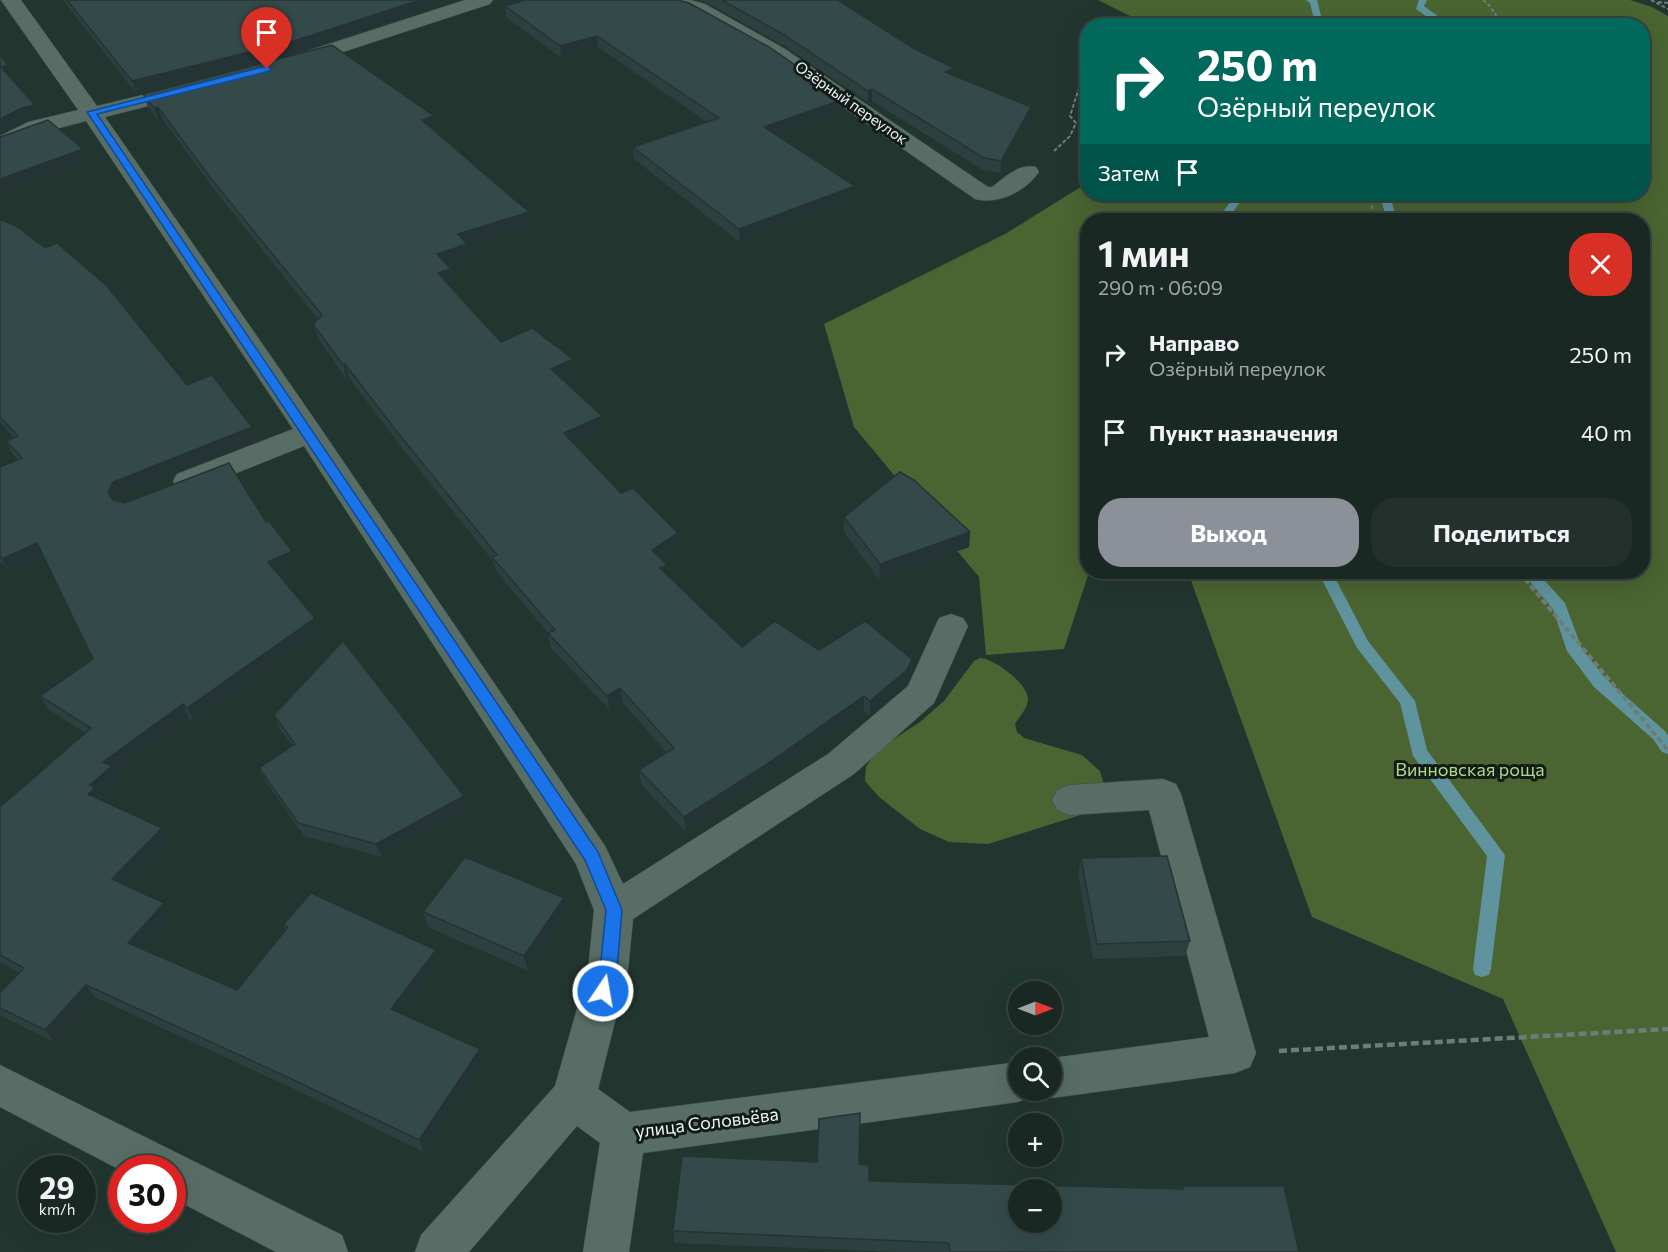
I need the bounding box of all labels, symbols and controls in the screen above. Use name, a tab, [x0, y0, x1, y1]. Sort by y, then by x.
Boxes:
pin	[241, 7, 292, 69]
icon: arrive	[250, 16, 283, 49]
text: 250 m	[1197, 38, 1318, 90]
icon: right	[1098, 42, 1176, 120]
street label: Озёрный переулок	[792, 57, 911, 148]
text: Озёрный переулок	[1197, 90, 1436, 123]
icon: arrive	[1171, 156, 1204, 189]
text: Затем	[1098, 159, 1159, 186]
text: 1 мин	[1098, 230, 1190, 274]
button: close	[1569, 233, 1632, 296]
text: 290 m · 06:09	[1098, 275, 1223, 299]
text: Направо	[1149, 329, 1239, 356]
icon: right	[1098, 338, 1131, 371]
text: 250 m	[1569, 341, 1632, 368]
text: Озёрный переулок	[1149, 356, 1326, 380]
icon: arrive	[1098, 416, 1131, 449]
text: Пункт назначения	[1149, 419, 1338, 446]
text: 40 m	[1581, 419, 1632, 446]
button: Выход	[1098, 498, 1359, 567]
button: Поделиться	[1371, 498, 1632, 567]
park label: Винновская роща	[1395, 758, 1545, 780]
position arrow	[571, 959, 635, 1023]
north arrow	[1008, 981, 1062, 1035]
map controls	[1008, 981, 1062, 1233]
button: search	[1008, 1047, 1062, 1101]
street label: улица Соловьёва	[634, 1102, 780, 1142]
button: +	[1008, 1113, 1062, 1167]
speed limit sign: 30	[108, 1155, 186, 1233]
text: 29	[39, 1168, 75, 1205]
button: −	[1008, 1179, 1062, 1233]
text: km/h	[39, 1200, 75, 1218]

